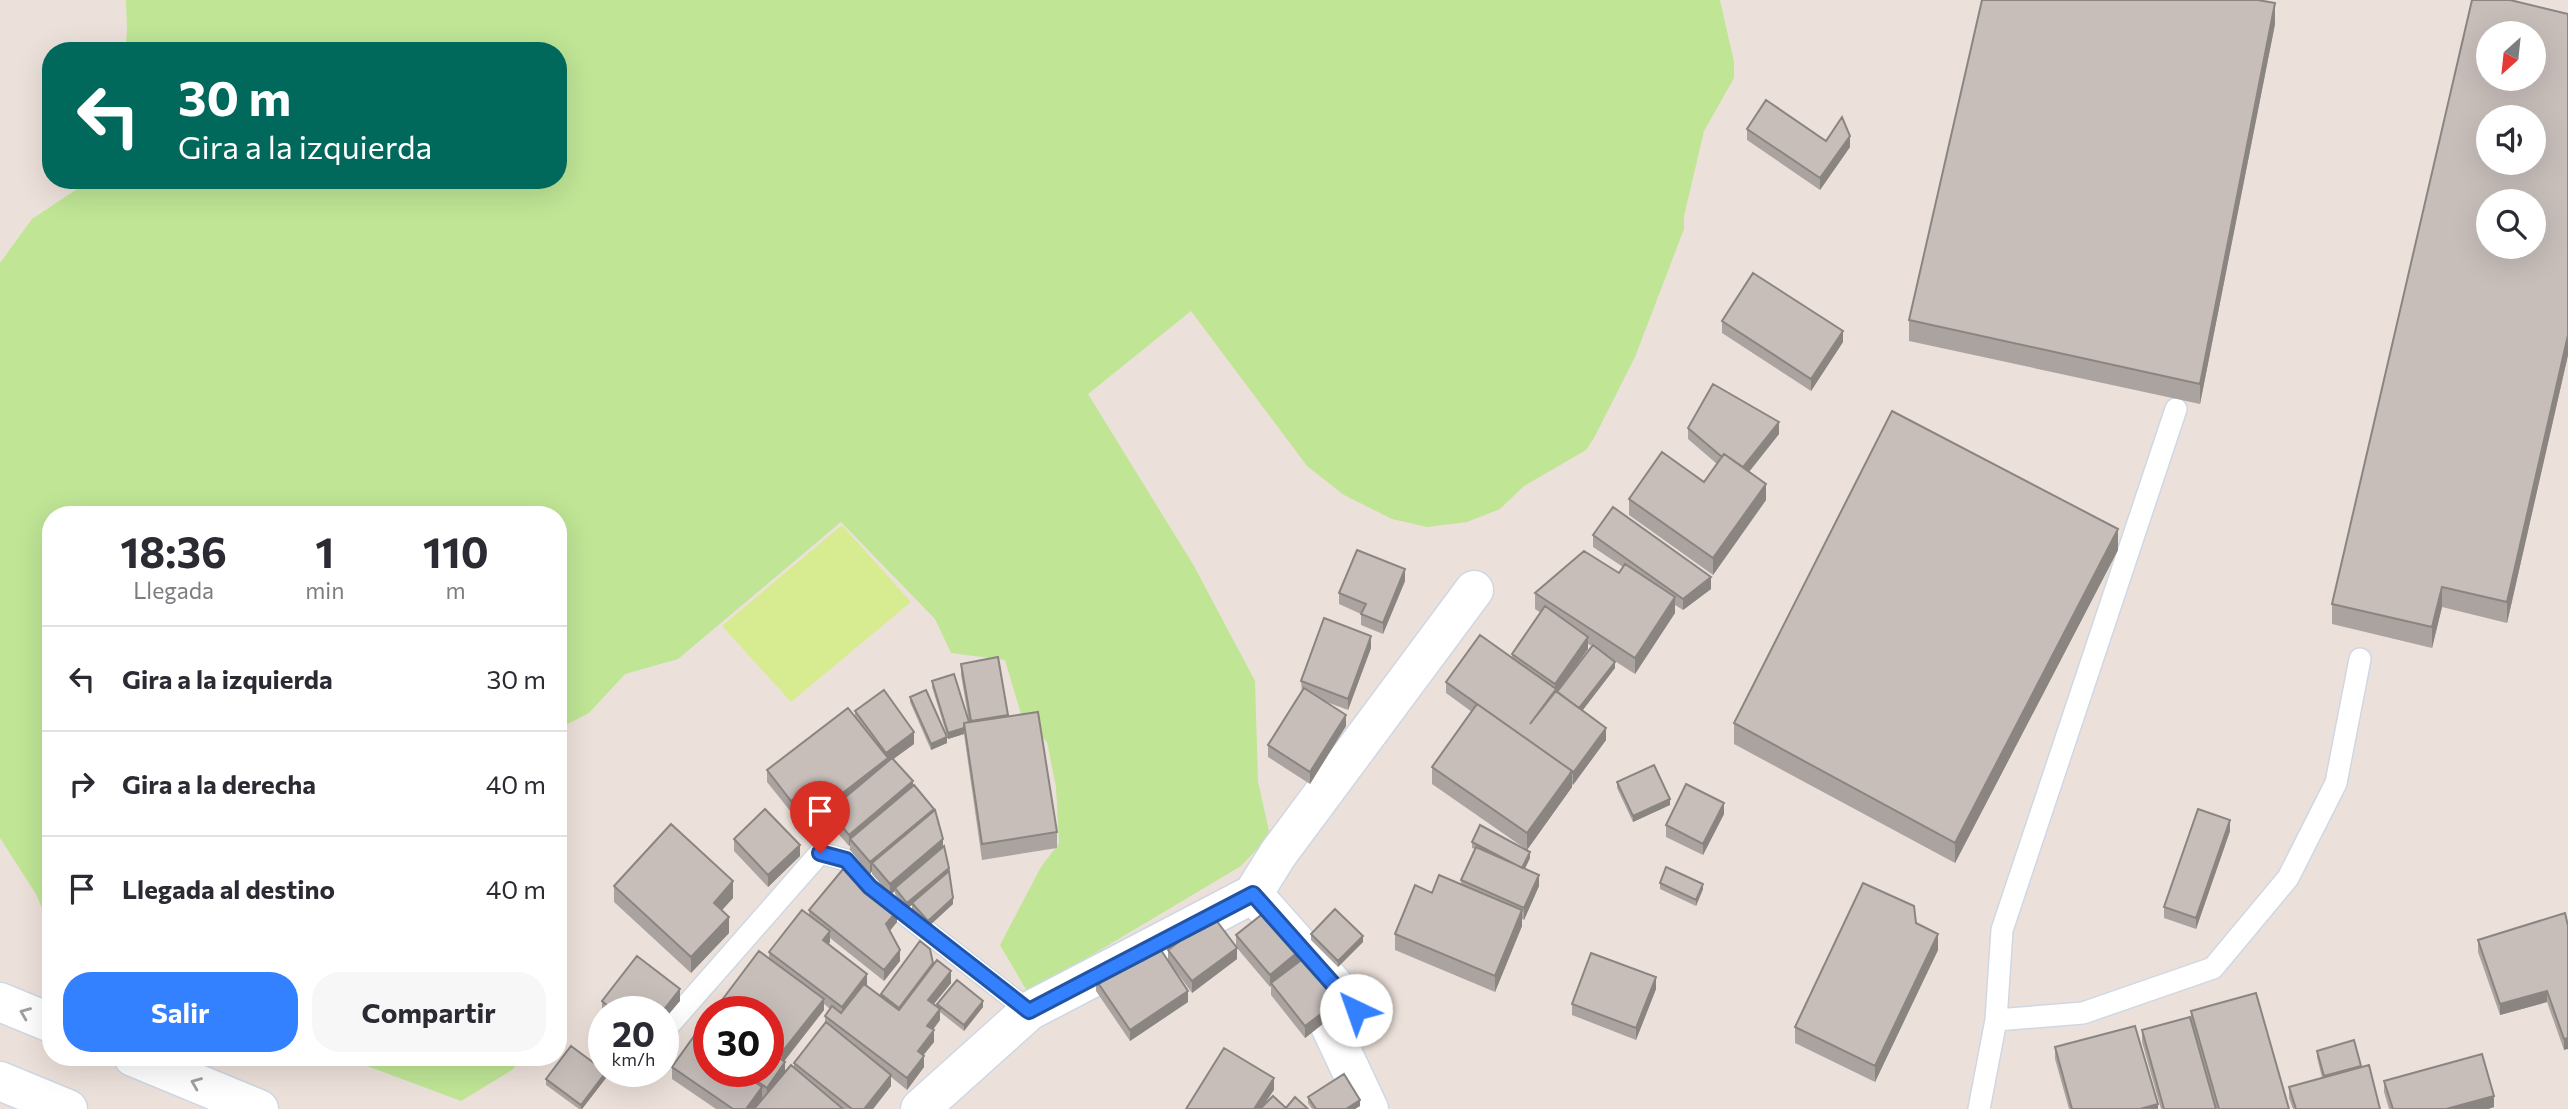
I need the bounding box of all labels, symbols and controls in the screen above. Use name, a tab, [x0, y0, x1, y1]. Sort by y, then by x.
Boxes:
north arrow	[2476, 21, 2546, 91]
map controls	[2476, 21, 2546, 259]
text: 30 m	[178, 66, 291, 126]
icon: left	[63, 70, 154, 161]
button: sound	[2476, 105, 2546, 175]
text: Gira a la izquierda	[178, 126, 432, 166]
button: search	[2476, 189, 2546, 259]
text: 18:36	[120, 525, 227, 577]
text: 1	[315, 525, 334, 577]
text: 110	[423, 525, 489, 577]
text: Llegada	[133, 576, 214, 604]
text: min	[305, 576, 344, 604]
text: m	[446, 576, 466, 604]
icon: left	[63, 660, 101, 698]
text: Gira a la izquierda	[122, 663, 333, 694]
text: 30 m	[487, 663, 546, 694]
icon: right	[63, 765, 101, 803]
text: Gira a la derecha	[122, 768, 316, 799]
text: 40 m	[486, 768, 546, 799]
pin	[790, 781, 850, 853]
icon: arrive	[801, 792, 839, 830]
icon: arrive	[63, 870, 101, 908]
text: Llegada al destino	[122, 873, 335, 904]
text: 40 m	[486, 873, 546, 904]
button: Salir	[63, 972, 298, 1052]
button: Compartir	[312, 972, 546, 1052]
position arrow	[1319, 973, 1393, 1047]
speed limit sign: 30	[693, 996, 784, 1087]
one-way arrow	[20, 1007, 33, 1021]
text: 20	[612, 1011, 655, 1054]
text: km/h	[612, 1048, 655, 1070]
one-way arrow	[191, 1077, 204, 1091]

